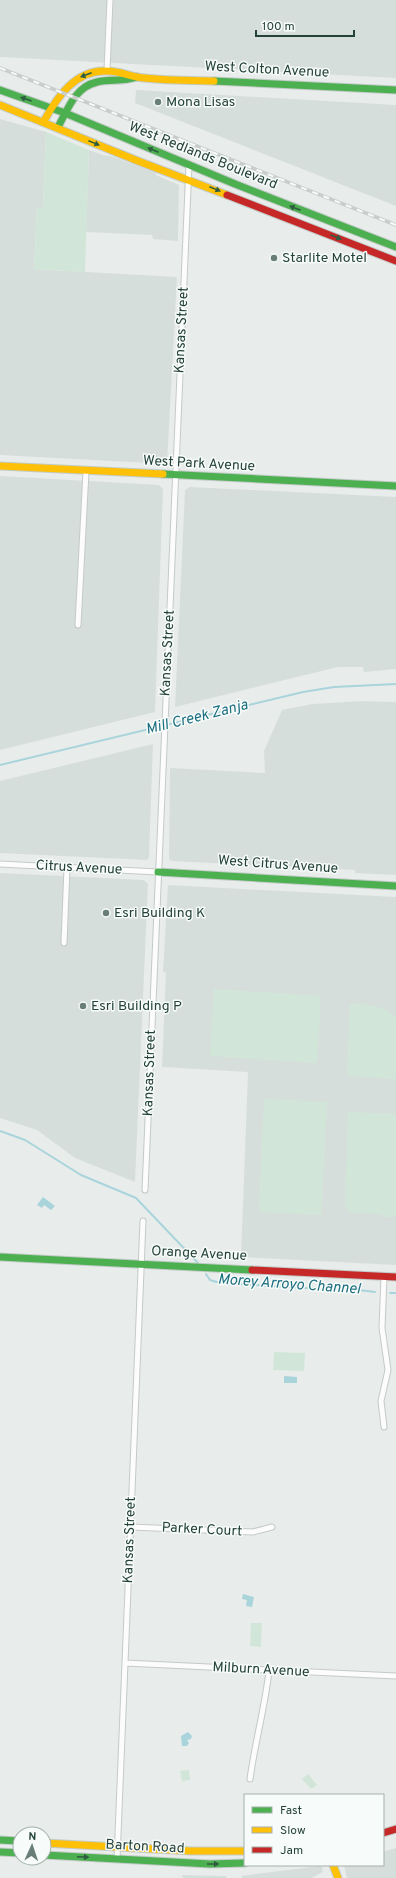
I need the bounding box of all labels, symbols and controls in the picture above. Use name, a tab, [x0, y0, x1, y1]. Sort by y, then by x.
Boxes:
scale bar	[256, 12, 354, 38]
text: 100 m	[262, 19, 295, 35]
street label: West Colton Avenue	[204, 58, 330, 82]
one-way arrow	[79, 73, 91, 79]
place label: Mona Lisas	[166, 94, 235, 111]
one-way arrow	[19, 95, 31, 101]
marker: Mona Lisas	[153, 97, 163, 107]
street label: West Redlands Boulevard	[126, 118, 280, 194]
one-way arrow	[88, 140, 100, 146]
one-way arrow	[146, 146, 158, 152]
one-way arrow	[210, 187, 222, 193]
one-way arrow	[288, 204, 300, 210]
one-way arrow	[331, 234, 343, 240]
place label: Starlite Motel	[282, 250, 367, 267]
marker: Starlite Motel	[269, 253, 279, 263]
street label: Kansas Street	[171, 286, 193, 374]
street label: West Park Avenue	[142, 453, 256, 475]
street label: Kansas Street	[157, 609, 179, 697]
water label: Mill Creek Zanja	[144, 696, 250, 740]
street label: West Citrus Avenue	[217, 852, 339, 878]
street label: Citrus Avenue	[35, 857, 123, 879]
place label: Esri Building K	[114, 905, 205, 922]
marker: Esri Building K	[101, 908, 111, 918]
place label: Esri Building P	[91, 998, 182, 1015]
marker: Esri Building P	[78, 1001, 88, 1011]
street label: Kansas Street	[140, 1029, 160, 1117]
street label: Orange Avenue	[151, 1243, 247, 1265]
water label: Morey Arroyo Channel	[217, 1271, 362, 1300]
street label: Kansas Street	[120, 1496, 140, 1584]
street label: Parker Court	[161, 1519, 243, 1541]
street label: Milburn Avenue	[212, 1659, 310, 1681]
legend	[244, 1794, 384, 1866]
text: Fast	[280, 1803, 302, 1819]
text: Slow	[280, 1823, 306, 1839]
north arrow	[12, 1826, 52, 1866]
text: N	[28, 1830, 37, 1844]
street label: Barton Road	[105, 1836, 185, 1858]
text: Jam	[280, 1843, 303, 1859]
one-way arrow	[77, 1854, 90, 1860]
one-way arrow	[207, 1861, 220, 1867]

